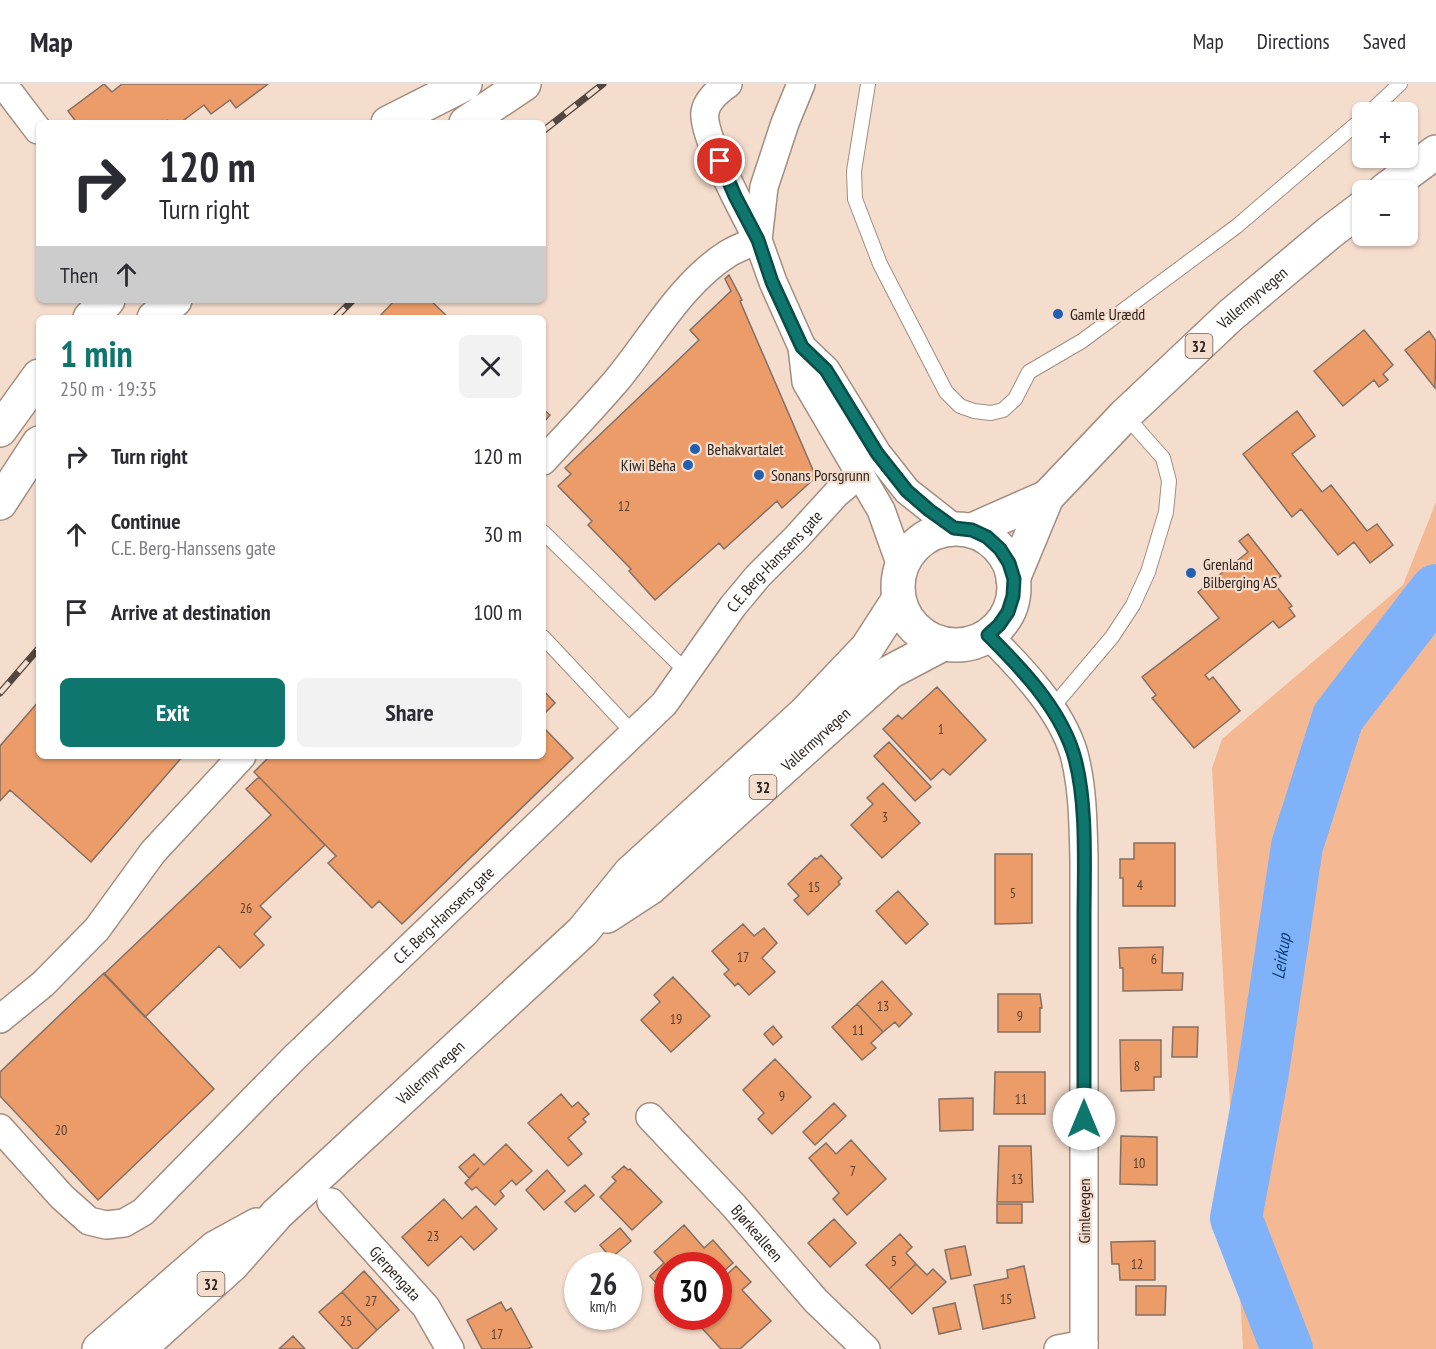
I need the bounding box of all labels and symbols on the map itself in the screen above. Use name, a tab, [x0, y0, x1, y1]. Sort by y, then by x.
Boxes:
pin	[694, 135, 745, 186]
street label: Vallermyrvegen	[1212, 262, 1291, 334]
place label: Gamle Urædd	[1070, 304, 1145, 324]
marker: Gamle Urædd	[1051, 307, 1065, 321]
road number: 32	[1186, 334, 1212, 358]
place label: Behakvartalet	[707, 439, 784, 459]
marker: Behakvartalet	[688, 442, 702, 456]
place label: Kiwi Beha	[621, 455, 676, 475]
marker: Kiwi Beha	[681, 458, 695, 472]
place label: Sonans Porsgrunn	[771, 465, 870, 485]
marker: Sonans Porsgrunn	[752, 468, 766, 482]
house number: 12	[618, 497, 630, 515]
street label: C.E. Berg-Hanssens gate	[722, 506, 826, 616]
place label: Grenland Bilberging AS	[1203, 554, 1278, 592]
marker: Grenland Bilberging AS	[1184, 566, 1198, 580]
street label: Vallermyrvegen	[776, 703, 854, 776]
house number: 1	[938, 720, 944, 738]
road number: 32	[750, 775, 777, 799]
house number: 3	[882, 808, 888, 826]
street label: C.E. Berg-Hanssens gate	[389, 862, 498, 968]
house number: 4	[1137, 876, 1144, 894]
house number: 15	[808, 878, 820, 896]
house number: 5	[1010, 884, 1016, 902]
house number: 26	[240, 899, 252, 917]
water label: Leirkup	[1266, 931, 1295, 981]
house number: 17	[737, 948, 749, 966]
house number: 6	[1151, 950, 1157, 968]
house number: 13	[877, 997, 889, 1015]
house number: 9	[1017, 1007, 1023, 1025]
house number: 19	[670, 1010, 682, 1028]
house number: 11	[852, 1021, 864, 1039]
street label: Vallermyrvegen	[391, 1036, 468, 1109]
house number: 8	[1134, 1057, 1140, 1075]
house number: 9	[779, 1087, 785, 1105]
position arrow	[1052, 1087, 1116, 1151]
house number: 11	[1015, 1090, 1027, 1108]
house number: 20	[55, 1121, 67, 1139]
house number: 10	[1133, 1154, 1145, 1172]
house number: 7	[850, 1162, 856, 1180]
house number: 13	[1011, 1170, 1023, 1188]
street label: Gimlevegen	[1074, 1178, 1094, 1244]
street label: Bjørkealleen	[727, 1200, 787, 1266]
house number: 23	[427, 1227, 439, 1245]
street label: Gjerpengata	[365, 1242, 425, 1305]
speed limit sign: 30	[654, 1252, 732, 1330]
house number: 5	[891, 1252, 897, 1270]
house number: 12	[1131, 1255, 1143, 1273]
road number: 32	[198, 1272, 224, 1296]
house number: 15	[1000, 1290, 1012, 1308]
house number: 27	[365, 1292, 377, 1310]
house number: 25	[340, 1312, 352, 1330]
house number: 17	[491, 1325, 503, 1343]

